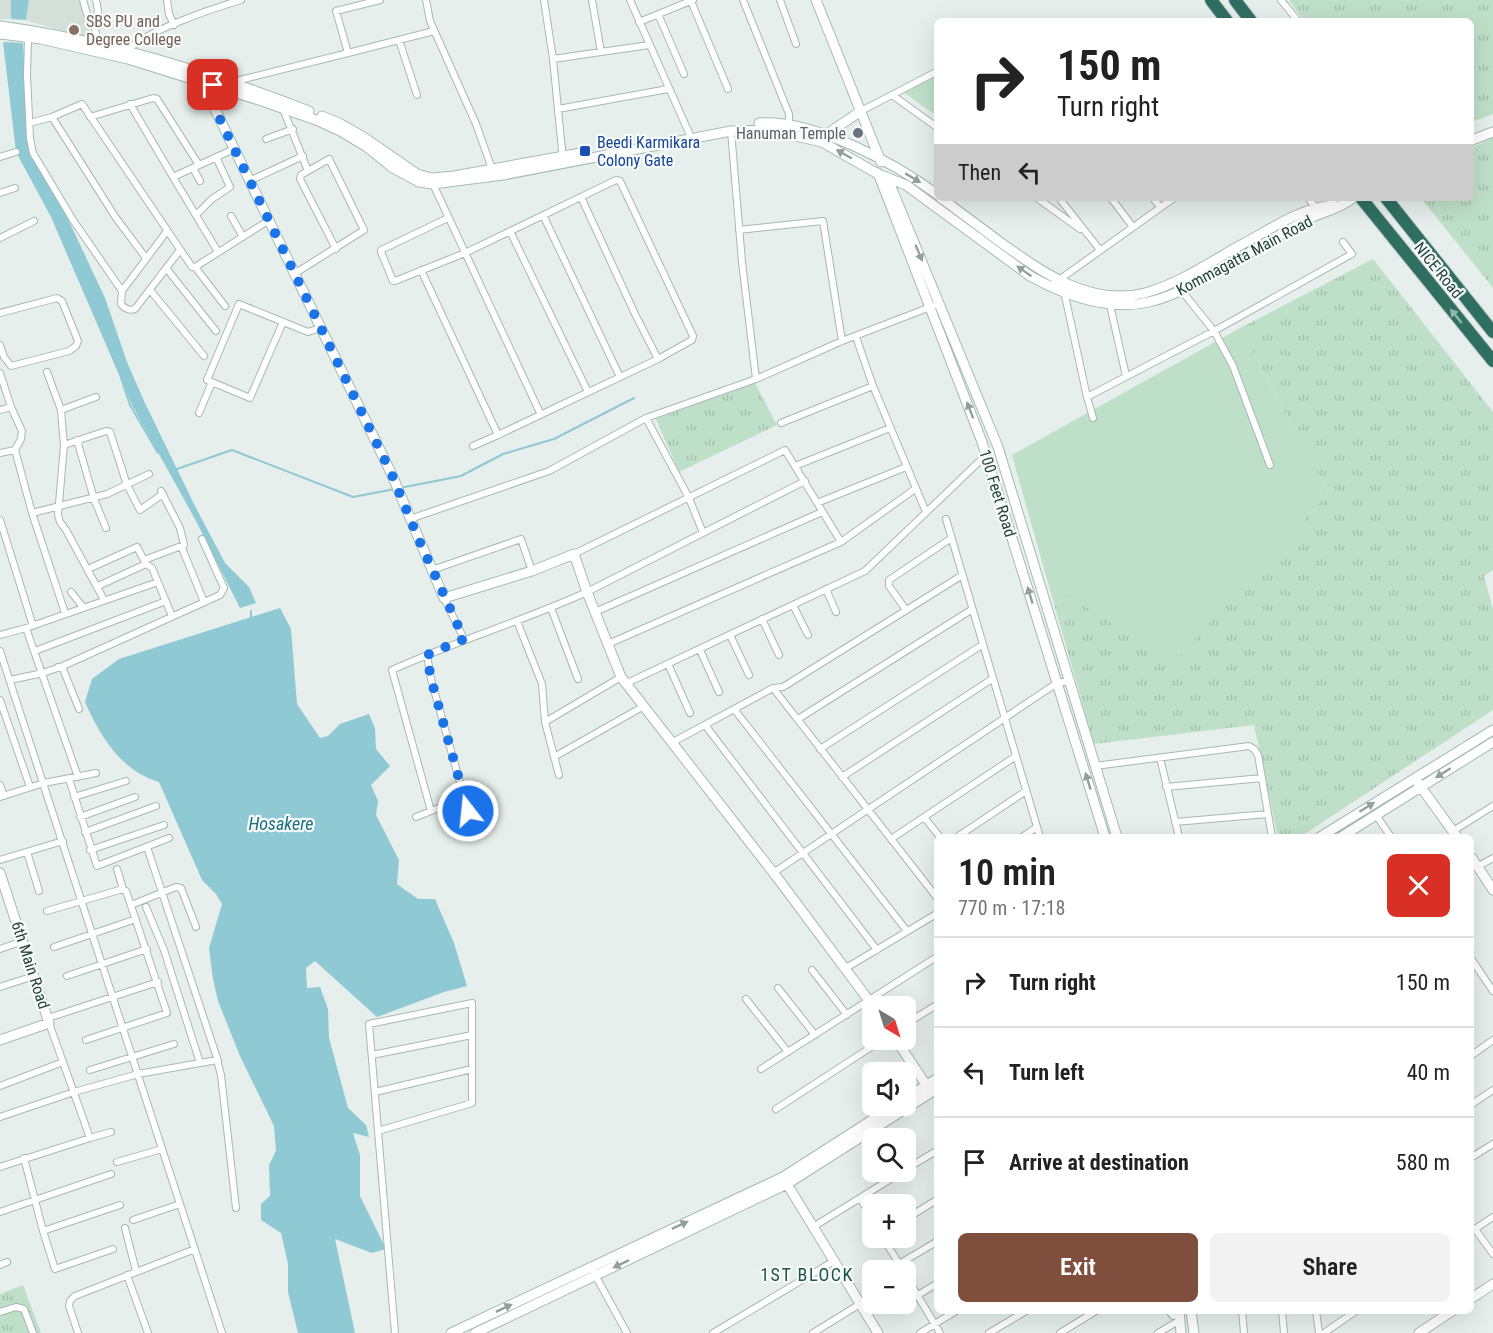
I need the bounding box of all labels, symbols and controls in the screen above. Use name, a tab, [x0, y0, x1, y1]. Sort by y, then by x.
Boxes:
place label: SBS PU and Degree College	[86, 12, 181, 49]
marker: SBS PU and Degree College	[67, 23, 81, 37]
text: 150 m	[1057, 41, 1162, 90]
icon: right	[958, 42, 1036, 120]
pin	[187, 59, 238, 110]
icon: arrive	[196, 68, 229, 101]
text: Turn right	[1057, 91, 1159, 123]
place label: Hanuman Temple	[736, 124, 846, 143]
marker: Hanuman Temple	[851, 126, 865, 140]
place label: Beedi Karmikara Colony Gate	[597, 133, 700, 170]
marker: Beedi Karmikara Colony Gate	[578, 144, 592, 158]
one-way arrow	[835, 149, 852, 159]
icon: left	[1013, 156, 1046, 189]
text: Then	[958, 160, 1001, 185]
one-way arrow	[905, 172, 921, 183]
street label: Kommagatta Main Road	[1173, 211, 1316, 299]
street label: NICE Road	[1410, 238, 1467, 302]
one-way arrow	[915, 244, 924, 262]
one-way arrow	[1016, 266, 1032, 277]
one-way arrow	[1449, 308, 1462, 324]
one-way arrow	[964, 400, 974, 418]
street label: 100 Feet Road	[975, 447, 1020, 539]
one-way arrow	[1025, 586, 1034, 604]
one-way arrow	[1435, 768, 1451, 779]
one-way arrow	[1083, 772, 1092, 790]
position arrow	[436, 779, 500, 843]
one-way arrow	[1359, 802, 1375, 813]
water label: Hosakere	[248, 813, 314, 834]
text: 10 min	[958, 852, 1056, 894]
button: close	[1387, 854, 1450, 917]
text: 770 m · 17:18	[958, 896, 1065, 920]
street label: 6th Main Road	[7, 919, 54, 1011]
icon: right	[958, 966, 991, 999]
text: Turn right	[1009, 970, 1096, 995]
text: 150 m	[1396, 970, 1450, 995]
north arrow	[862, 996, 916, 1050]
map controls	[862, 996, 916, 1314]
icon: left	[958, 1056, 991, 1089]
text: Turn left	[1009, 1060, 1084, 1085]
text: 40 m	[1407, 1060, 1450, 1085]
button: sound	[862, 1062, 916, 1116]
button: search	[862, 1128, 916, 1182]
icon: arrive	[958, 1146, 991, 1179]
text: Arrive at destination	[1009, 1150, 1189, 1175]
text: 580 m	[1396, 1150, 1450, 1175]
button: +	[862, 1194, 916, 1248]
one-way arrow	[672, 1220, 689, 1229]
button: Exit	[958, 1233, 1198, 1302]
button: Share	[1210, 1233, 1450, 1302]
one-way arrow	[612, 1258, 630, 1268]
button: −	[862, 1260, 916, 1314]
district label: 1ST BLOCK	[760, 1264, 854, 1285]
one-way arrow	[496, 1303, 513, 1312]

